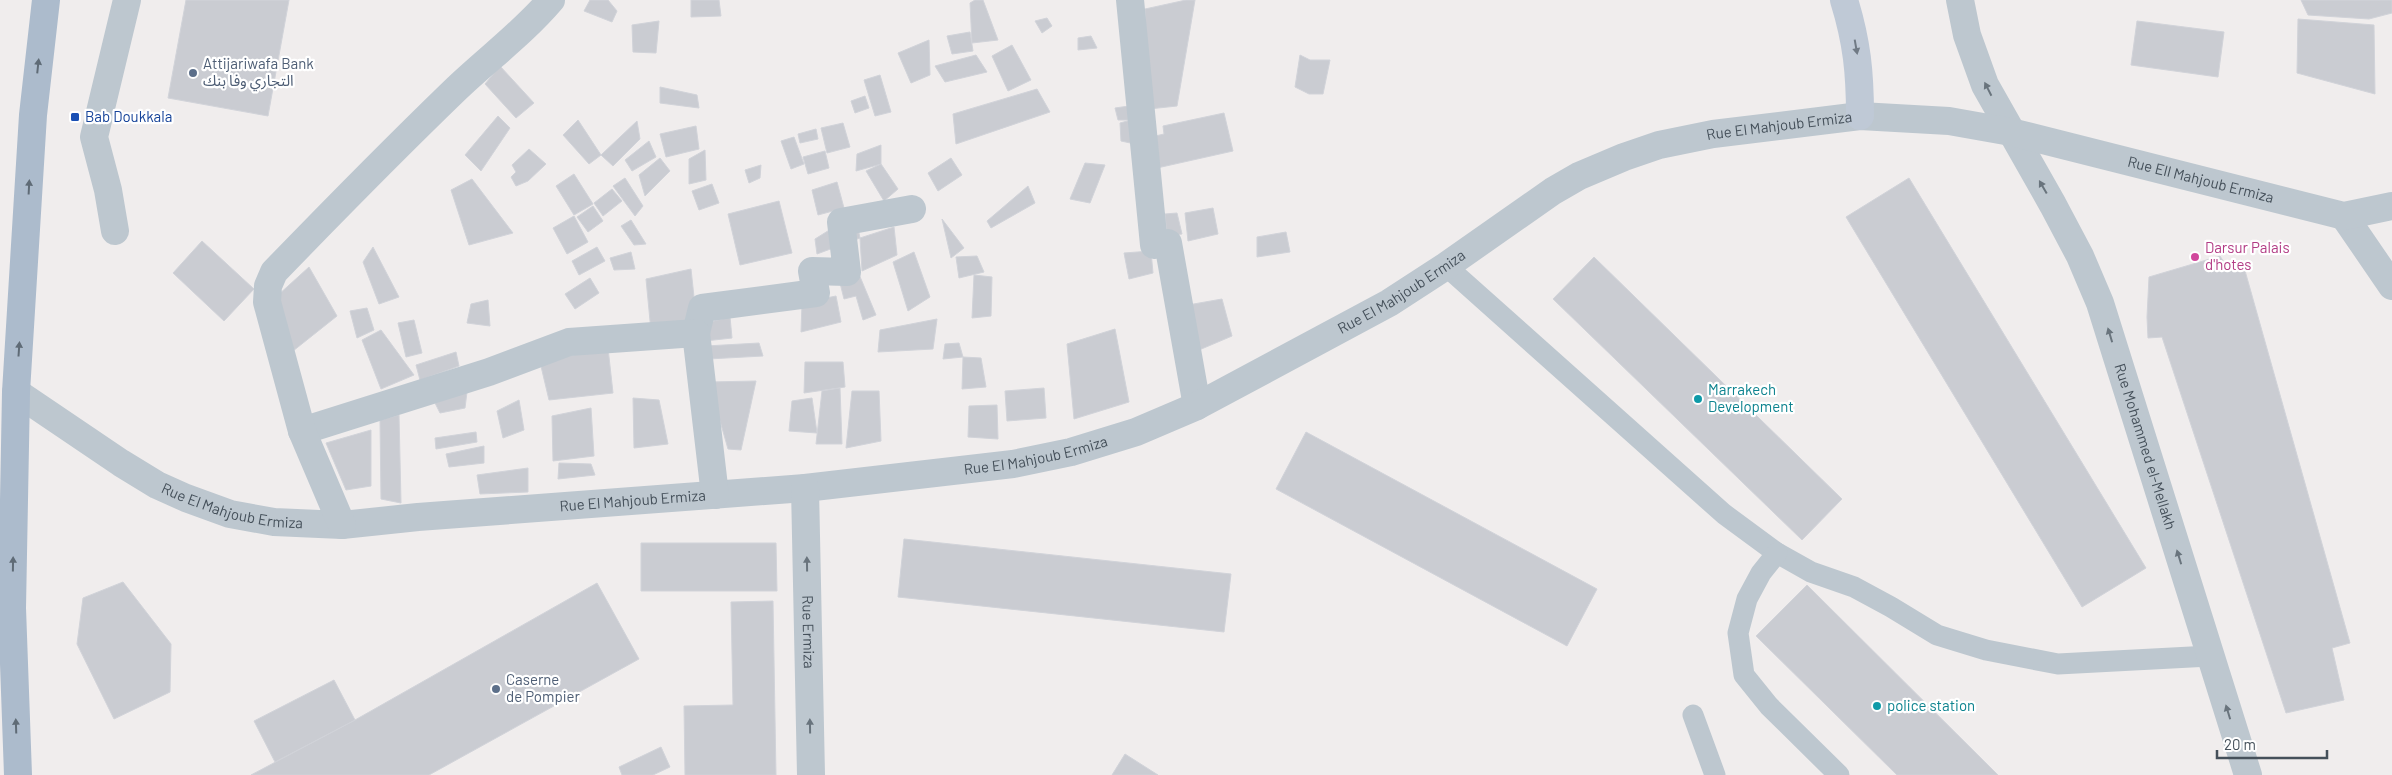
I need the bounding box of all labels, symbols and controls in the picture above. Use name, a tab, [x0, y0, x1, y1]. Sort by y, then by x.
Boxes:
one-way arrow	[1853, 39, 1861, 55]
place label: Attijariwafa Bank التجاري وفا بنك	[203, 54, 314, 92]
one-way arrow	[34, 58, 42, 74]
marker: Attijariwafa Bank التجاري وفا بنك	[187, 67, 199, 79]
one-way arrow	[1984, 82, 1992, 96]
place label: Bab Doukkala	[85, 107, 172, 125]
street label: Rue El Mahjoub Ermiza	[1705, 107, 1853, 143]
marker: Bab Doukkala	[69, 111, 81, 123]
street label: Rue Ell Mahjoub Ermiza	[2126, 152, 2276, 206]
one-way arrow	[25, 179, 33, 195]
one-way arrow	[2039, 181, 2048, 194]
place label: Darsur Palais d'hotes	[2205, 238, 2290, 273]
street label: Rue El Mahjoub Ermiza	[1334, 245, 1468, 337]
marker: Darsur Palais d'hotes	[2189, 251, 2201, 263]
one-way arrow	[2106, 327, 2113, 342]
one-way arrow	[15, 341, 23, 357]
street label: Rue Mohammed el-Mellakh	[2111, 361, 2180, 532]
place label: Marrakech Development	[1708, 380, 1794, 415]
marker: Marrakech Development	[1692, 393, 1704, 405]
street label: Rue El Mahjoub Ermiza	[963, 431, 1110, 478]
street label: Rue El Mahjoub Ermiza	[159, 478, 303, 531]
street label: Rue El Mahjoub Ermiza	[559, 485, 706, 514]
one-way arrow	[2175, 549, 2183, 564]
one-way arrow	[9, 556, 17, 572]
one-way arrow	[803, 556, 811, 572]
street label: Rue Ermiza	[799, 595, 819, 669]
place label: Caserne de Pompier	[506, 670, 580, 705]
marker: Caserne de Pompier	[490, 683, 502, 695]
place label: police station	[1887, 696, 1975, 714]
marker: police station	[1871, 700, 1883, 712]
one-way arrow	[2223, 704, 2231, 719]
one-way arrow	[12, 718, 20, 734]
one-way arrow	[806, 718, 814, 734]
scale bar	[2217, 728, 2327, 760]
text: 20 m	[2224, 735, 2256, 753]

